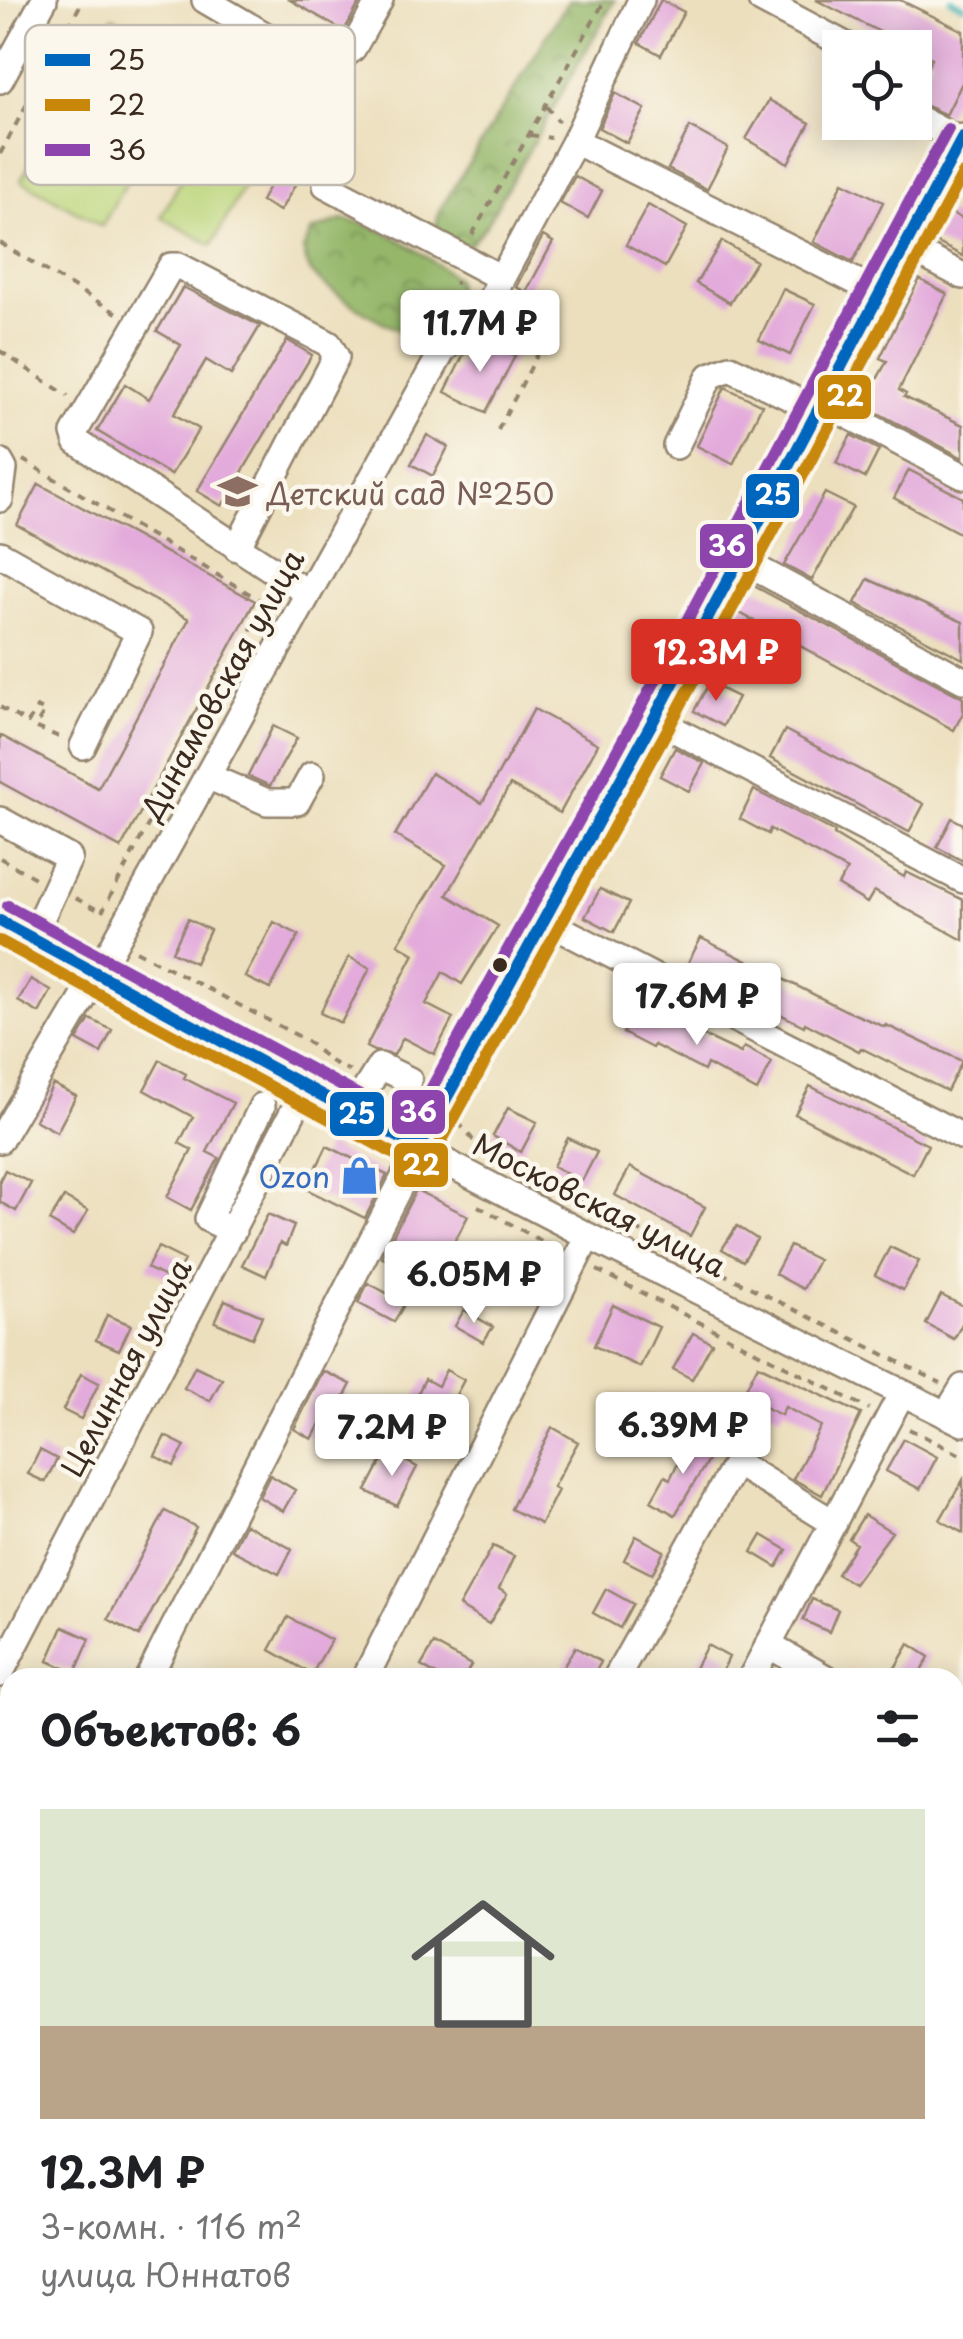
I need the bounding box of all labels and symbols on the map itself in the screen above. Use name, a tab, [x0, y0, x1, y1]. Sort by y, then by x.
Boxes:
legend	[25, 25, 355, 185]
text: 25	[108, 37, 145, 80]
text: 22	[108, 82, 146, 125]
text: 36	[108, 127, 146, 170]
pin: 11.7M ₽	[388, 290, 572, 375]
line badge: 22	[816, 373, 873, 421]
text: 22	[826, 373, 864, 416]
place label: Детский сад №250	[266, 470, 554, 515]
school or university icon: Детский сад №250	[216, 471, 258, 513]
line badge: 25	[744, 472, 801, 520]
text: 25	[754, 472, 792, 515]
line badge: 36	[698, 522, 755, 570]
text: 36	[708, 523, 746, 566]
street label: Динамовская улица	[127, 540, 314, 828]
pin: 12.3M ₽	[624, 619, 808, 704]
unlabelled marker	[490, 955, 510, 975]
pin: 17.6M ₽	[605, 963, 789, 1048]
line badge: 36	[390, 1088, 447, 1136]
text: 36	[399, 1089, 437, 1132]
line badge: 25	[328, 1090, 386, 1138]
text: 25	[338, 1091, 376, 1134]
street label: Московская улица	[466, 1121, 735, 1287]
line badge: 22	[392, 1141, 450, 1189]
text: 22	[402, 1142, 440, 1185]
place label: Ozon	[258, 1153, 330, 1198]
shop icon: Ozon	[339, 1154, 381, 1196]
pin: 6.05M ₽	[382, 1241, 566, 1326]
street label: Целинная улица	[48, 1250, 202, 1484]
pin: 6.39M ₽	[591, 1392, 775, 1477]
pin: 7.2M ₽	[311, 1394, 473, 1479]

